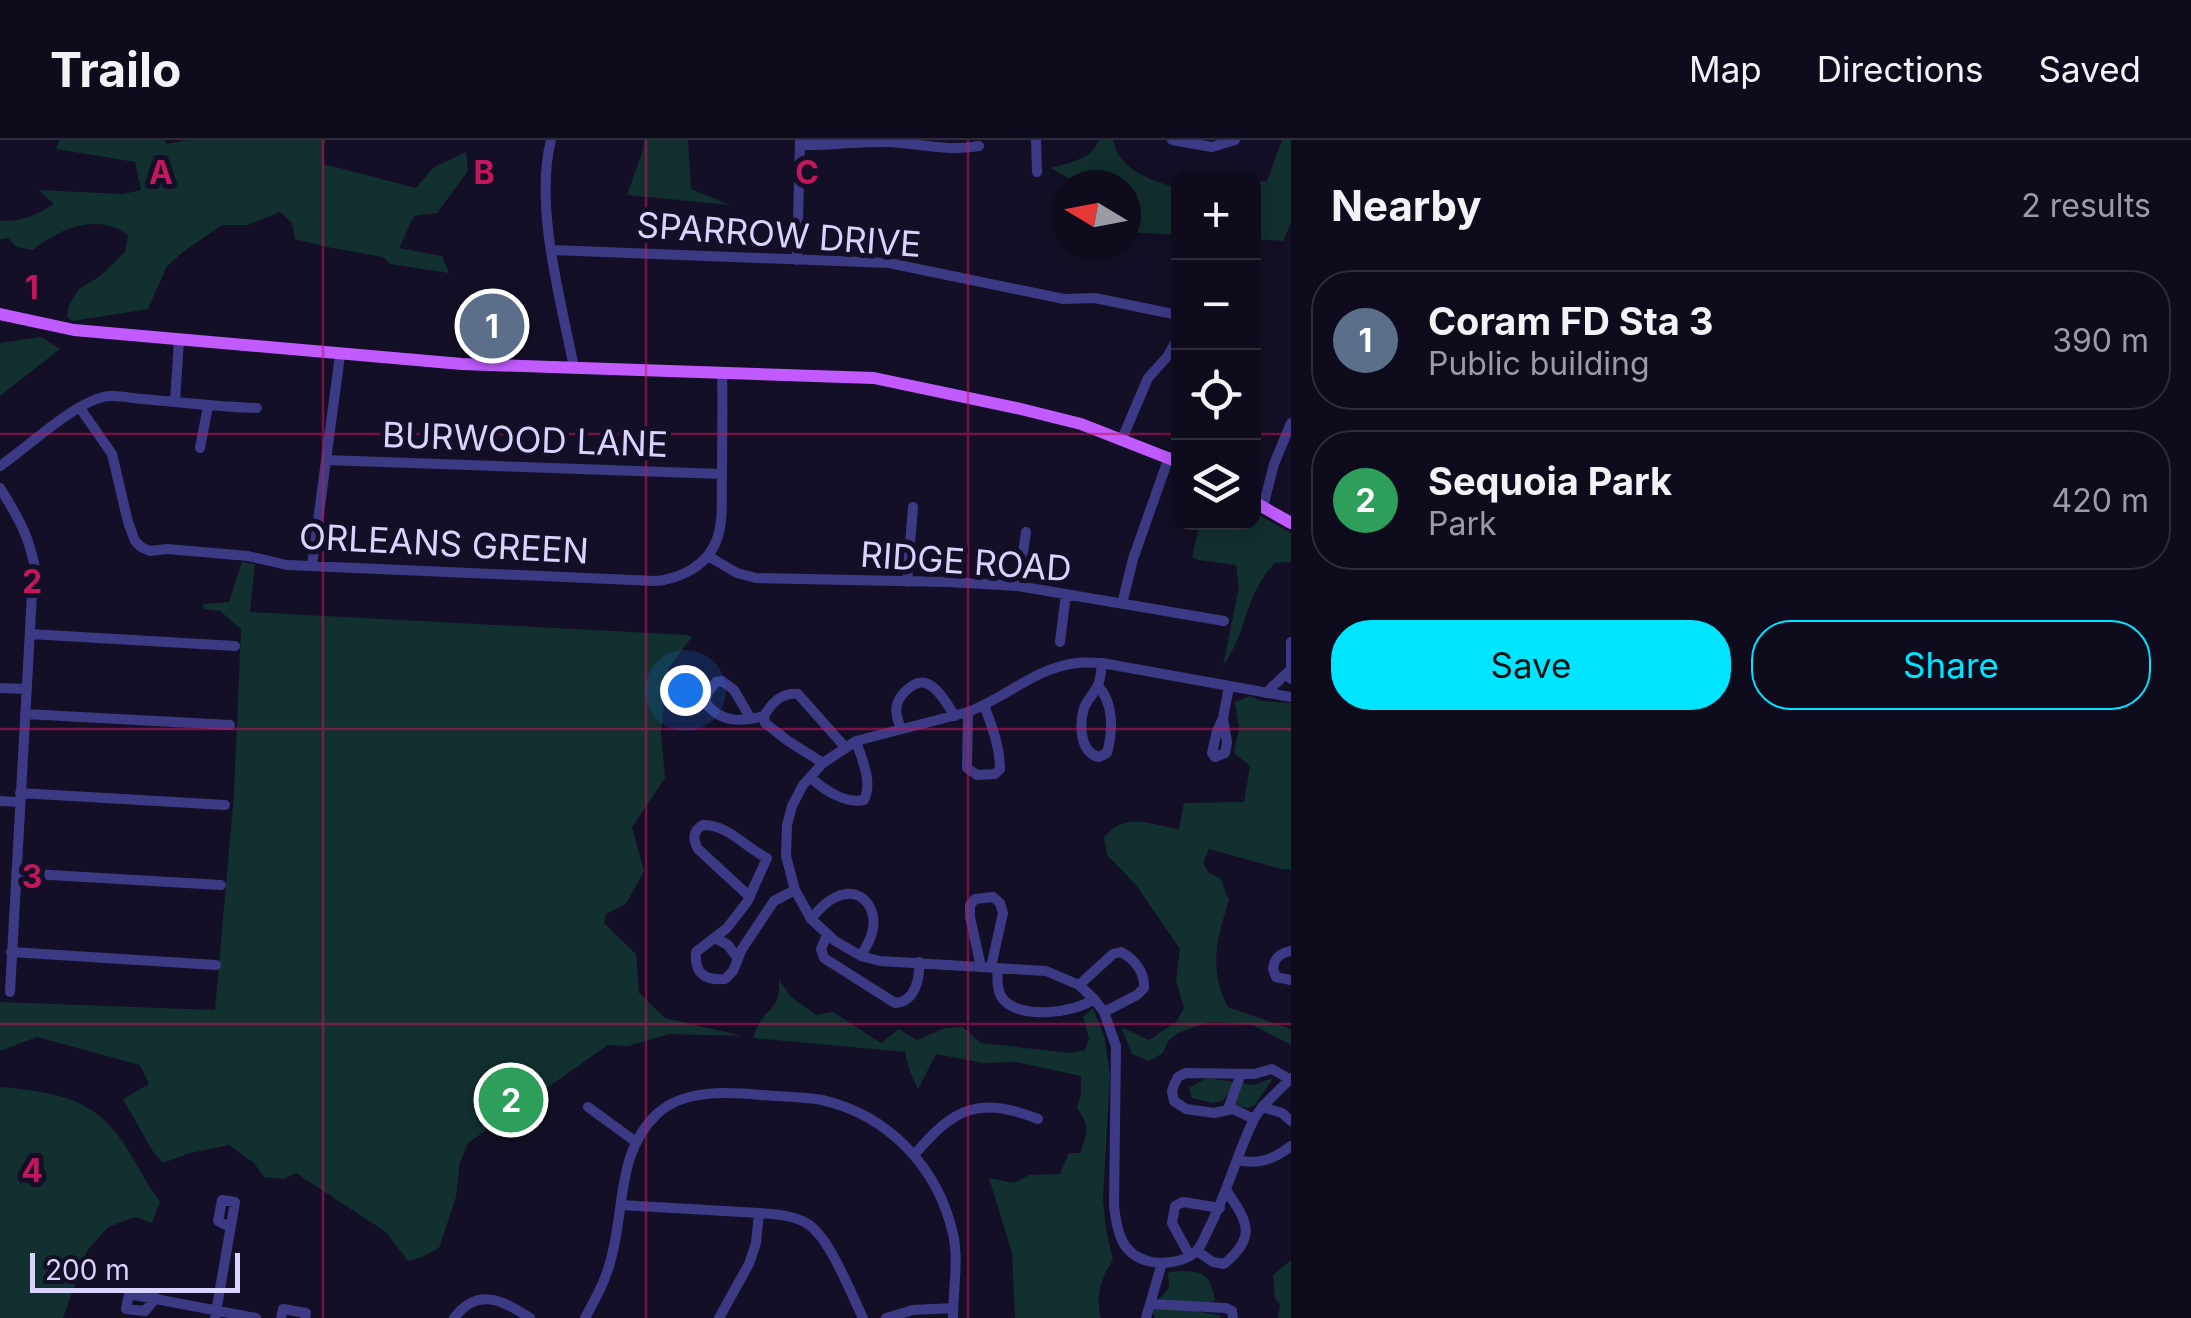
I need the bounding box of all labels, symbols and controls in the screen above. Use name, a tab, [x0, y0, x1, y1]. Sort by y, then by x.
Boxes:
text: Trailo	[50, 40, 182, 99]
text: Map	[1689, 48, 1762, 90]
text: Directions	[1817, 48, 1984, 90]
text: Saved	[2039, 48, 2141, 90]
text: A	[149, 153, 173, 192]
text: B	[473, 153, 495, 192]
text: C	[795, 153, 819, 192]
north arrow	[1051, 170, 1141, 260]
map controls	[1171, 170, 1261, 530]
button: +	[1171, 170, 1261, 260]
text: Nearby	[1331, 180, 1482, 231]
text: 2 results	[2021, 186, 2151, 225]
street label: SPARROW DRIVE	[636, 203, 923, 265]
button: −	[1171, 260, 1261, 350]
text: 1	[25, 268, 39, 307]
pin: 1	[460, 288, 524, 364]
text: Coram FD Sta 3	[1428, 298, 1713, 344]
text: 1	[1359, 321, 1372, 360]
text: 390 m	[2052, 321, 2149, 360]
text: Public building	[1428, 344, 1650, 383]
button: locate	[1171, 350, 1261, 440]
street label: BURWOOD LANE	[381, 413, 669, 465]
button: layers	[1171, 440, 1261, 530]
text: Sequoia Park	[1428, 458, 1672, 504]
text: 2	[1355, 481, 1376, 520]
text: 420 m	[2052, 481, 2149, 520]
text: Park	[1428, 504, 1497, 543]
street label: ORLEANS GREEN	[298, 514, 590, 572]
street label: RIDGE ROAD	[859, 533, 1073, 589]
text: 2	[22, 562, 42, 601]
button: Save	[1331, 620, 1731, 710]
button: Share	[1751, 620, 2151, 710]
your location	[660, 665, 711, 716]
text: 3	[22, 857, 42, 896]
pin: 2	[478, 1062, 544, 1138]
text: 4	[21, 1151, 43, 1190]
scale bar	[30, 1248, 240, 1292]
text: 200 m	[45, 1253, 130, 1287]

